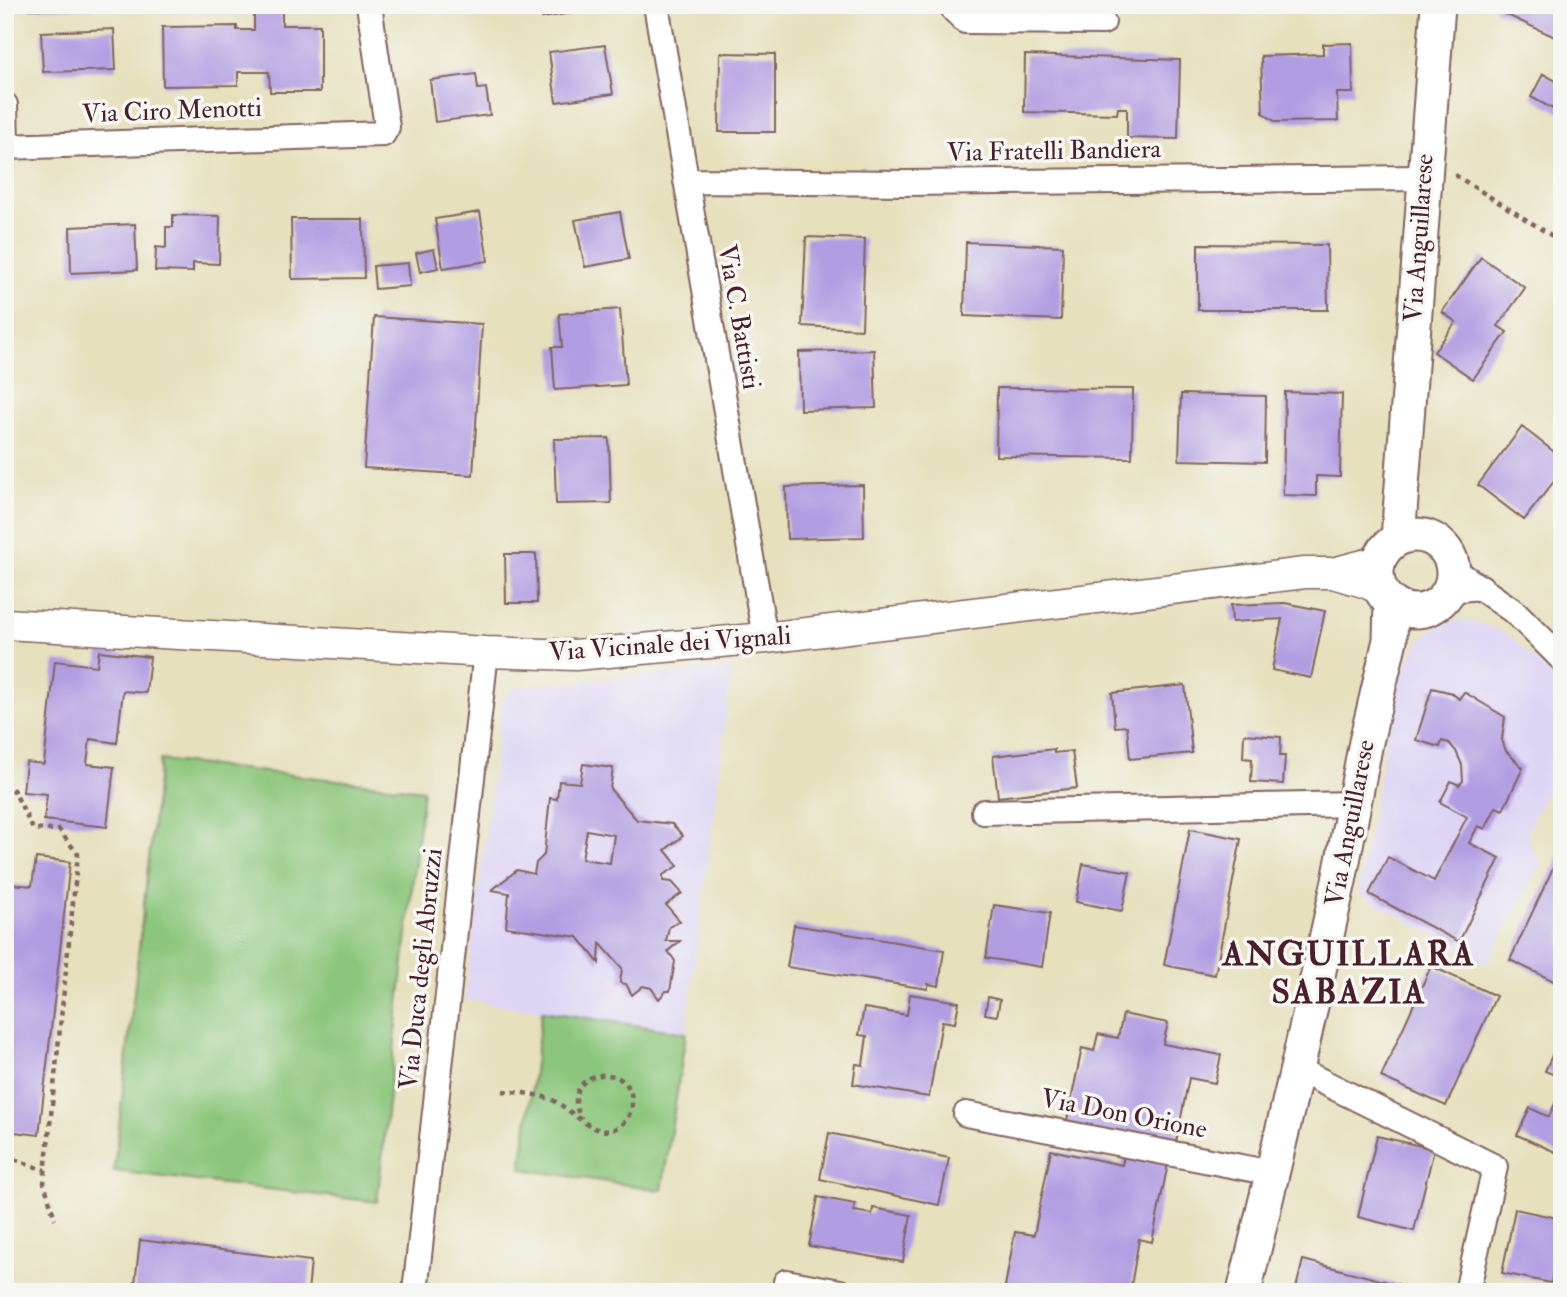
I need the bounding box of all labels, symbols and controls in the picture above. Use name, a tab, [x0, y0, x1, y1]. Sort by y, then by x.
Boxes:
street label: Via Ciro Menotti	[82, 92, 263, 130]
street label: Via Fratelli Bandiera	[947, 133, 1162, 169]
street label: Via Anguillarese	[1397, 152, 1441, 323]
street label: Via C. Battisti	[711, 242, 767, 392]
street label: Via Vicinale dei Vignali	[548, 620, 792, 668]
street label: Via Anguillarese	[1318, 737, 1382, 909]
street label: Via Duca degli Abruzzi	[392, 847, 450, 1091]
district label: ANGUILLARA SABAZIA	[1221, 934, 1475, 1013]
street label: Via Don Orione	[1038, 1082, 1210, 1146]

